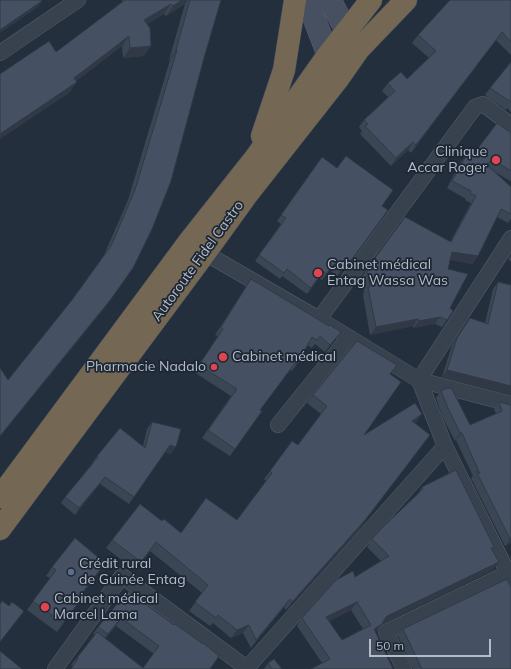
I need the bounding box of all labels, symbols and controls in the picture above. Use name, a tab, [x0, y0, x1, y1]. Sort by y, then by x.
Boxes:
place label: Clinique Accar Roger	[407, 144, 487, 176]
marker: Clinique Accar Roger	[490, 154, 502, 166]
street label: Autoroute Fidel Castro	[149, 197, 247, 325]
place label: Cabinet médical Entag Wassa Was	[327, 257, 448, 290]
marker: Cabinet médical Entag Wassa Was	[312, 267, 324, 279]
place label: Cabinet médical	[232, 349, 336, 365]
marker: Cabinet médical	[217, 351, 229, 363]
place label: Pharmacie Nadalo	[86, 359, 206, 375]
marker: Pharmacie Nadalo	[209, 362, 219, 372]
place label: Crédit rural de Guinée Entag	[79, 556, 186, 588]
marker: Crédit rural de Guinée Entag	[66, 567, 76, 577]
place label: Cabinet médical Marcel Lama	[54, 591, 158, 624]
marker: Cabinet médical Marcel Lama	[39, 601, 51, 613]
scale bar	[371, 631, 493, 657]
text: 50 m	[376, 638, 404, 653]

